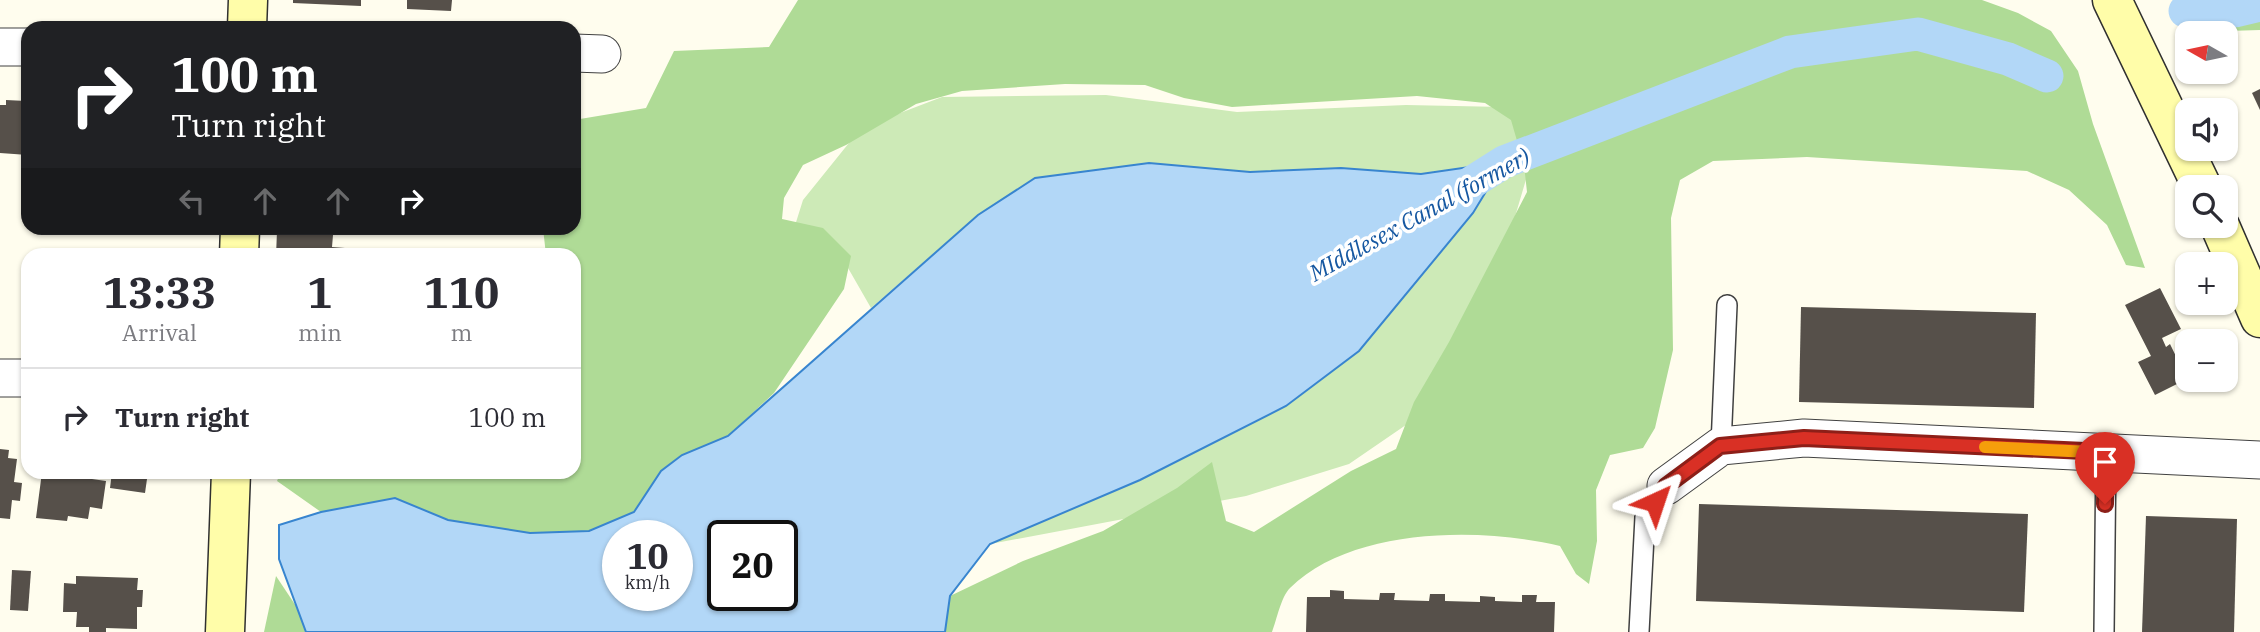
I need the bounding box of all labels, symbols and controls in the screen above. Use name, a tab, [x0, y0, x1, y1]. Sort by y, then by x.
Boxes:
north arrow	[2175, 21, 2238, 84]
map controls	[2175, 21, 2238, 392]
text: 100 m	[171, 42, 318, 105]
icon: right	[56, 49, 147, 140]
button: sound	[2175, 98, 2238, 161]
text: Turn right	[171, 104, 326, 146]
water label: MIddlesex Canal (former)	[1302, 141, 1535, 288]
button: search	[2175, 175, 2238, 238]
icon: left	[173, 182, 211, 220]
icon: ahead	[246, 182, 284, 220]
icon: ahead	[319, 182, 357, 220]
icon: right	[392, 182, 430, 220]
button: +	[2175, 252, 2238, 315]
text: 13:33	[103, 265, 216, 320]
text: 1	[307, 265, 333, 320]
text: 110	[424, 265, 499, 320]
text: Arrival	[122, 317, 197, 347]
text: min	[298, 317, 342, 347]
text: m	[450, 317, 472, 347]
button: −	[2175, 329, 2238, 392]
icon: right	[56, 398, 94, 436]
text: Turn right	[115, 400, 249, 434]
text: 100 m	[468, 400, 546, 434]
pin	[2075, 432, 2135, 504]
icon: arrive	[2086, 443, 2124, 481]
position arrow	[1618, 465, 1692, 539]
speed limit sign: 20	[707, 520, 798, 611]
text: 10	[626, 533, 669, 579]
text: km/h	[625, 571, 670, 594]

